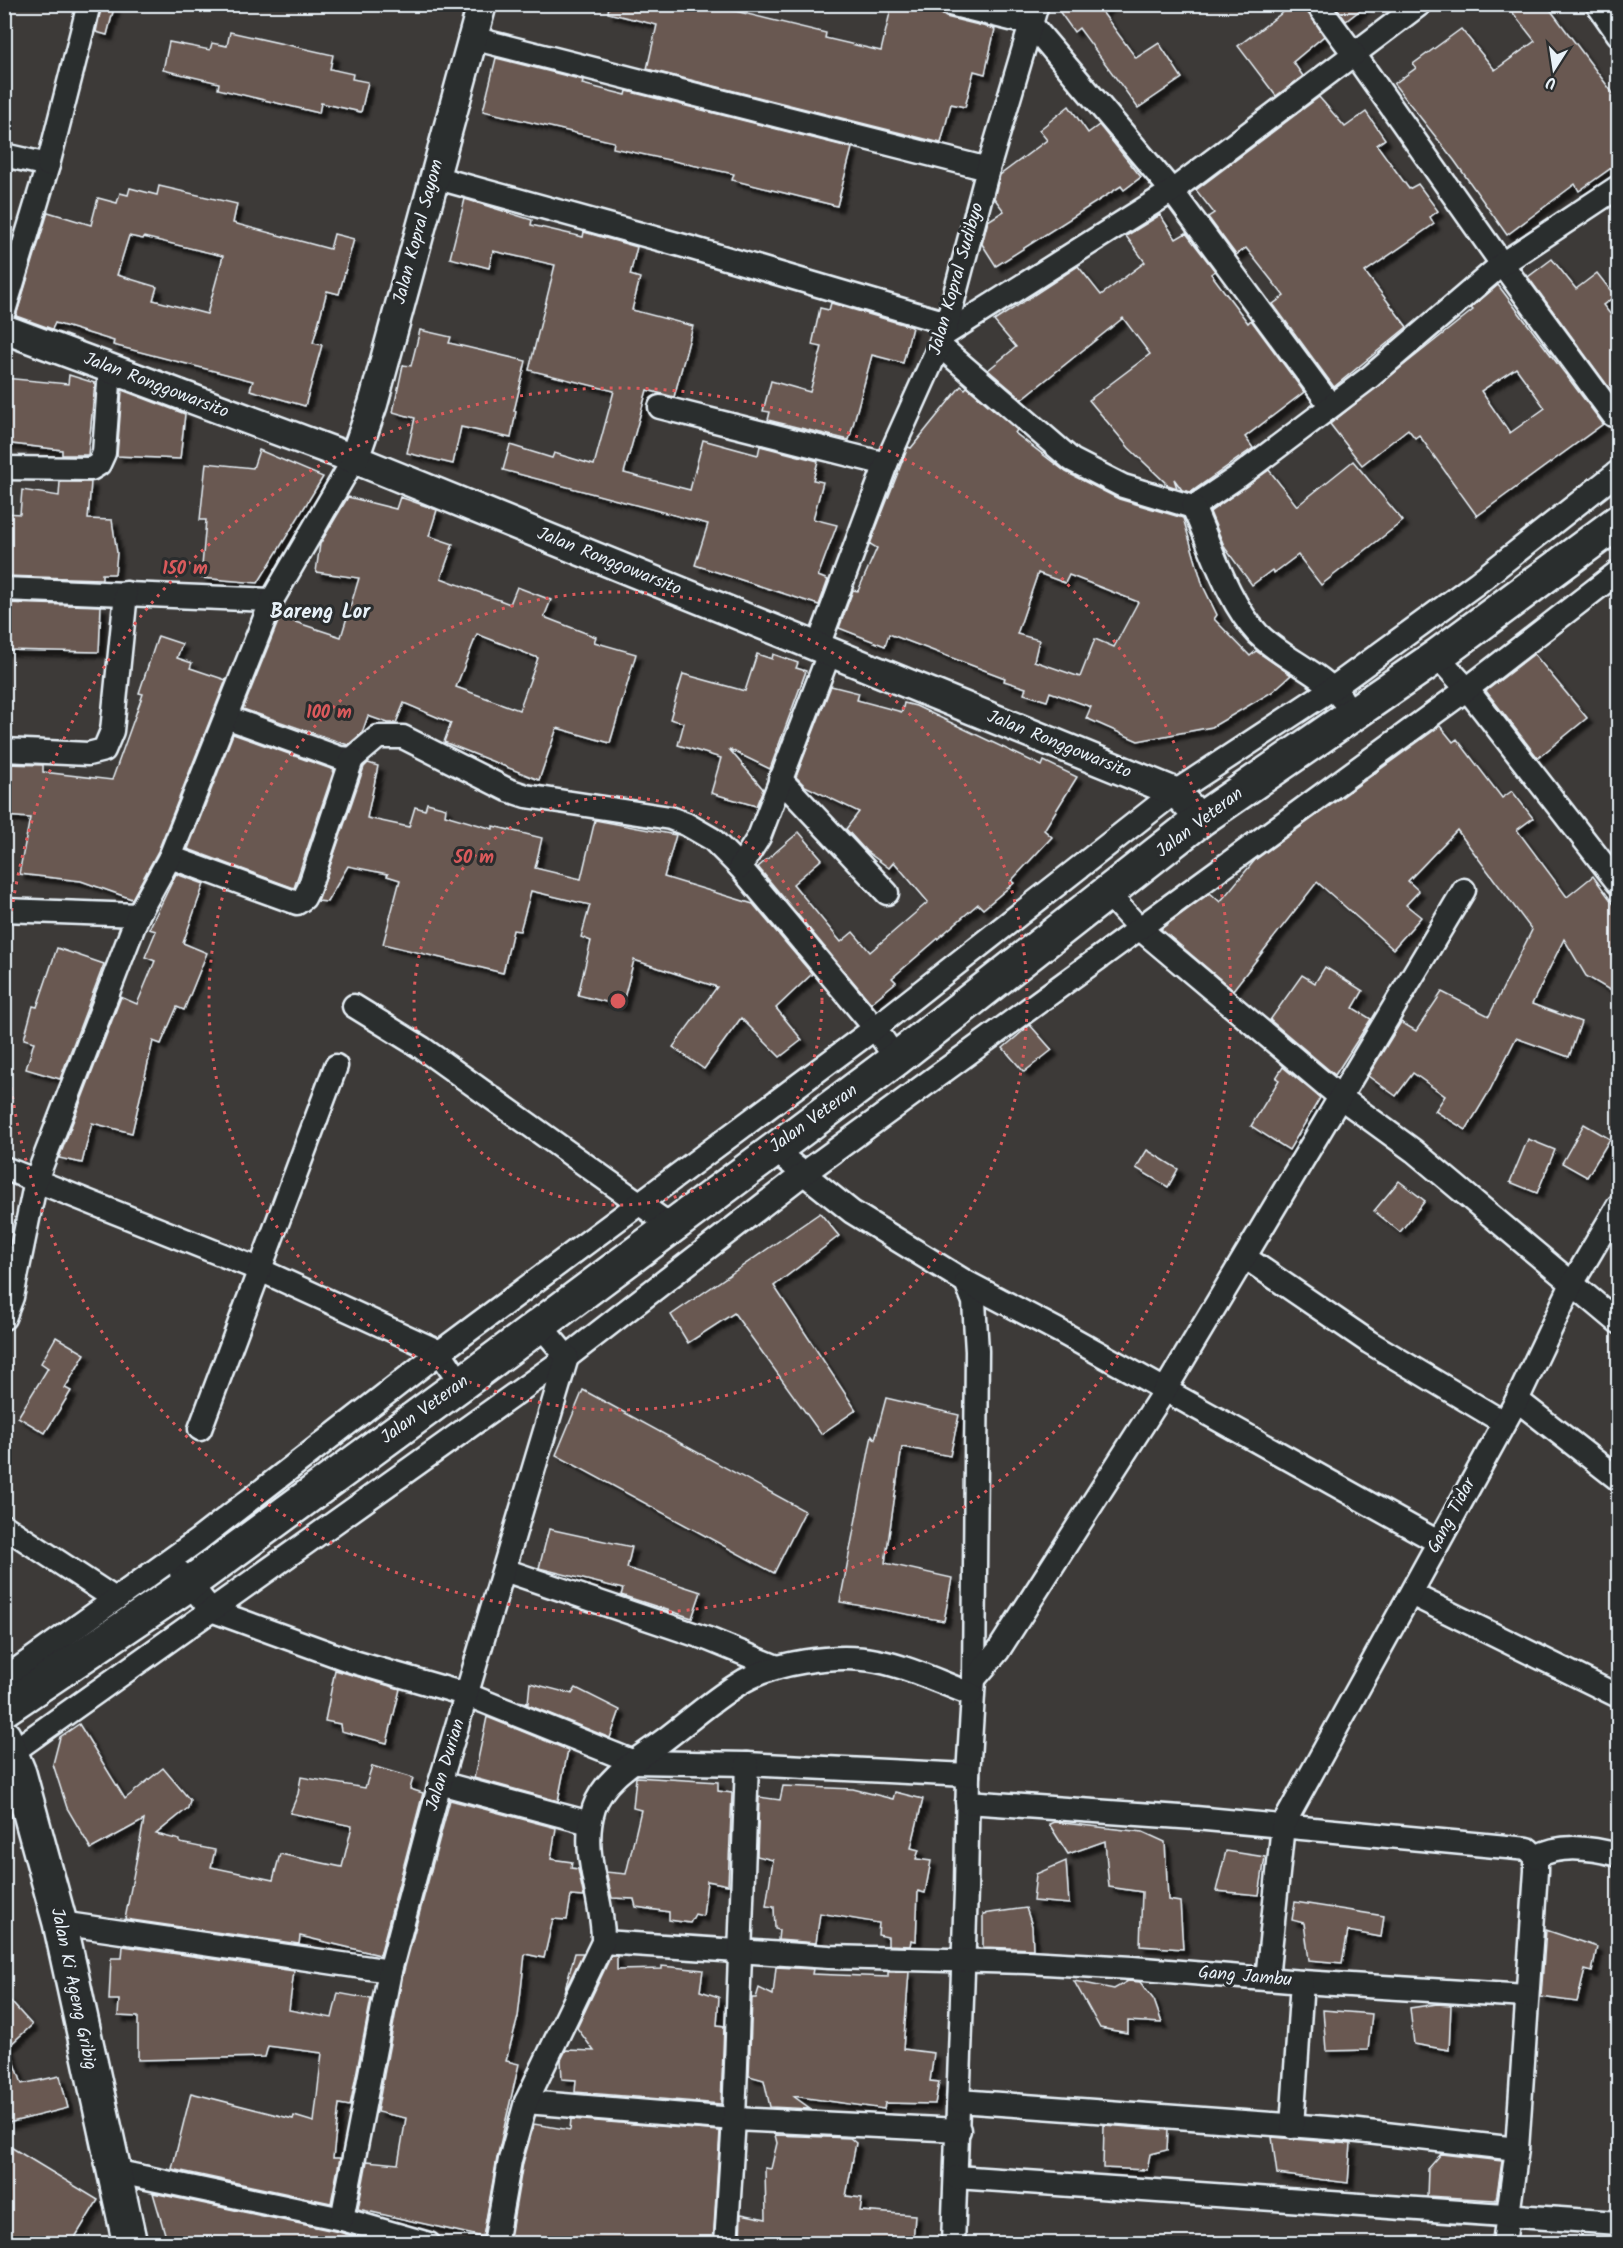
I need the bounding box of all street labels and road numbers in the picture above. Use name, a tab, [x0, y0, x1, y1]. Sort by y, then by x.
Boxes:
street label: Jalan Kopral Sayom	[386, 156, 452, 308]
street label: Jalan Kopral Sudibyo	[921, 199, 993, 359]
street label: Jalan Ronggowarsito	[79, 345, 233, 427]
street label: Jalan Ronggowarsito	[532, 520, 686, 604]
street label: Jalan Ronggowarsito	[982, 703, 1136, 787]
street label: Jalan Veteran	[1150, 780, 1250, 866]
street label: Jalan Veteran	[764, 1077, 864, 1161]
street label: Jalan Veteran	[375, 1368, 475, 1452]
street label: Gang Tidar	[1420, 1472, 1485, 1559]
street label: Jalan Durian	[418, 1715, 474, 1815]
street label: Jalan Ki Ageng Gribig	[42, 1905, 104, 2073]
street label: Gang Jambu	[1197, 1958, 1293, 1996]

